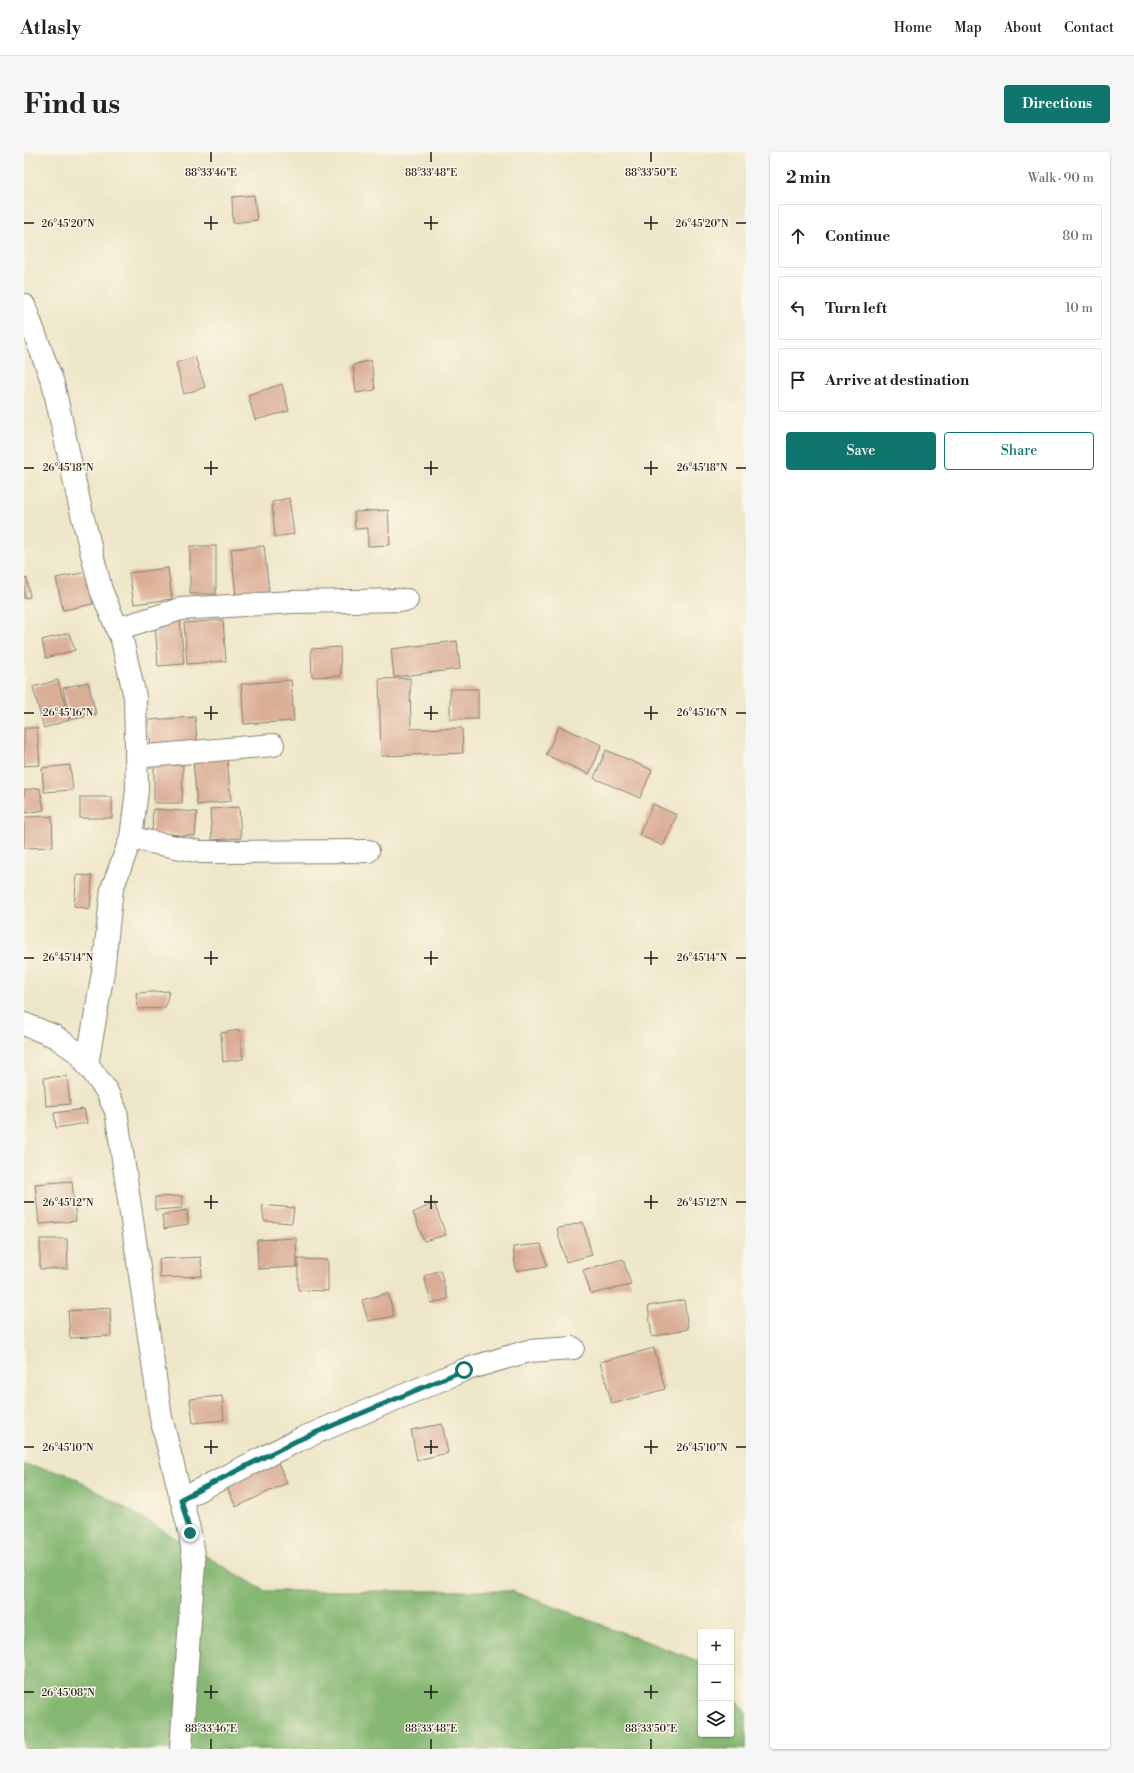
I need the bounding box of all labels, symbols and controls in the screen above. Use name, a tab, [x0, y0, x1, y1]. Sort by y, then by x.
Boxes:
text: Atlasly	[20, 16, 81, 40]
text: Home	[894, 19, 932, 37]
text: Map	[954, 19, 982, 37]
text: About	[1004, 19, 1042, 37]
text: Contact	[1064, 19, 1114, 37]
button: Directions	[1004, 85, 1110, 123]
text: Find us	[24, 87, 120, 122]
text: 88°33'46"E	[185, 167, 237, 179]
text: 88°33'48"E	[405, 167, 457, 179]
text: 88°33'50"E	[625, 167, 677, 179]
text: 2 min	[786, 167, 831, 189]
text: Walk · 90 m	[1028, 170, 1094, 186]
text: 26°45'20"N	[42, 218, 95, 230]
text: 26°45'20"N	[676, 218, 729, 230]
icon: ahead	[787, 225, 809, 247]
text: Continue	[825, 227, 890, 246]
text: 80 m	[1062, 228, 1093, 244]
icon: left	[787, 297, 809, 319]
text: Turn left	[825, 299, 887, 318]
text: 10 m	[1065, 300, 1093, 316]
icon: arrive	[787, 369, 809, 391]
text: Arrive at destination	[825, 371, 969, 390]
button: Save	[786, 432, 936, 470]
button: Share	[944, 432, 1094, 470]
text: 26°45'18"N	[43, 462, 94, 474]
text: 26°45'18"N	[677, 462, 728, 474]
text: 26°45'16"N	[43, 707, 94, 719]
text: 26°45'16"N	[677, 707, 728, 719]
text: 26°45'14"N	[43, 952, 94, 964]
text: 26°45'14"N	[677, 952, 728, 964]
text: 26°45'12"N	[43, 1197, 94, 1209]
text: 26°45'12"N	[677, 1197, 728, 1209]
route start	[455, 1361, 473, 1379]
text: 26°45'10"N	[42, 1442, 94, 1454]
text: 26°45'10"N	[676, 1442, 728, 1454]
route end	[181, 1524, 199, 1542]
map controls	[698, 1629, 734, 1737]
button: +	[698, 1629, 734, 1665]
button: −	[698, 1665, 734, 1701]
text: 26°45'08"N	[41, 1687, 95, 1699]
button: layers	[698, 1701, 734, 1737]
text: 88°33'46"E	[185, 1723, 237, 1735]
text: 88°33'48"E	[405, 1723, 457, 1735]
text: 88°33'50"E	[625, 1723, 677, 1735]

